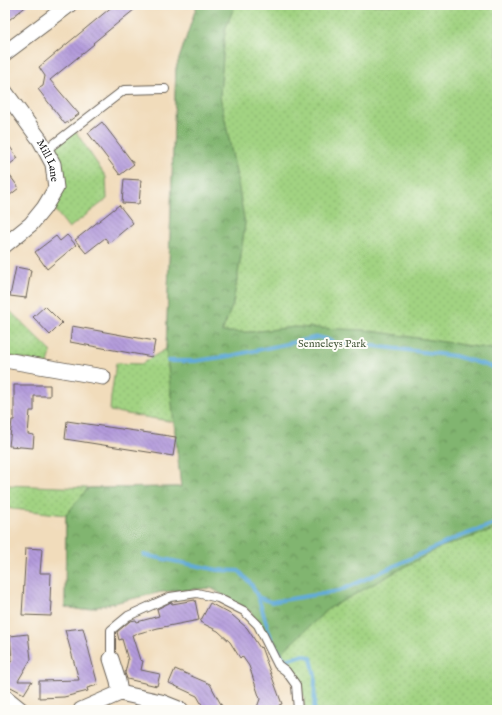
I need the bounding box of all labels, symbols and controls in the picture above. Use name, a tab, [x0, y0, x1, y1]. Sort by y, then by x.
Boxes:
street label: Mill Lane	[33, 137, 61, 183]
park label: Senneleys Park	[298, 337, 366, 351]

